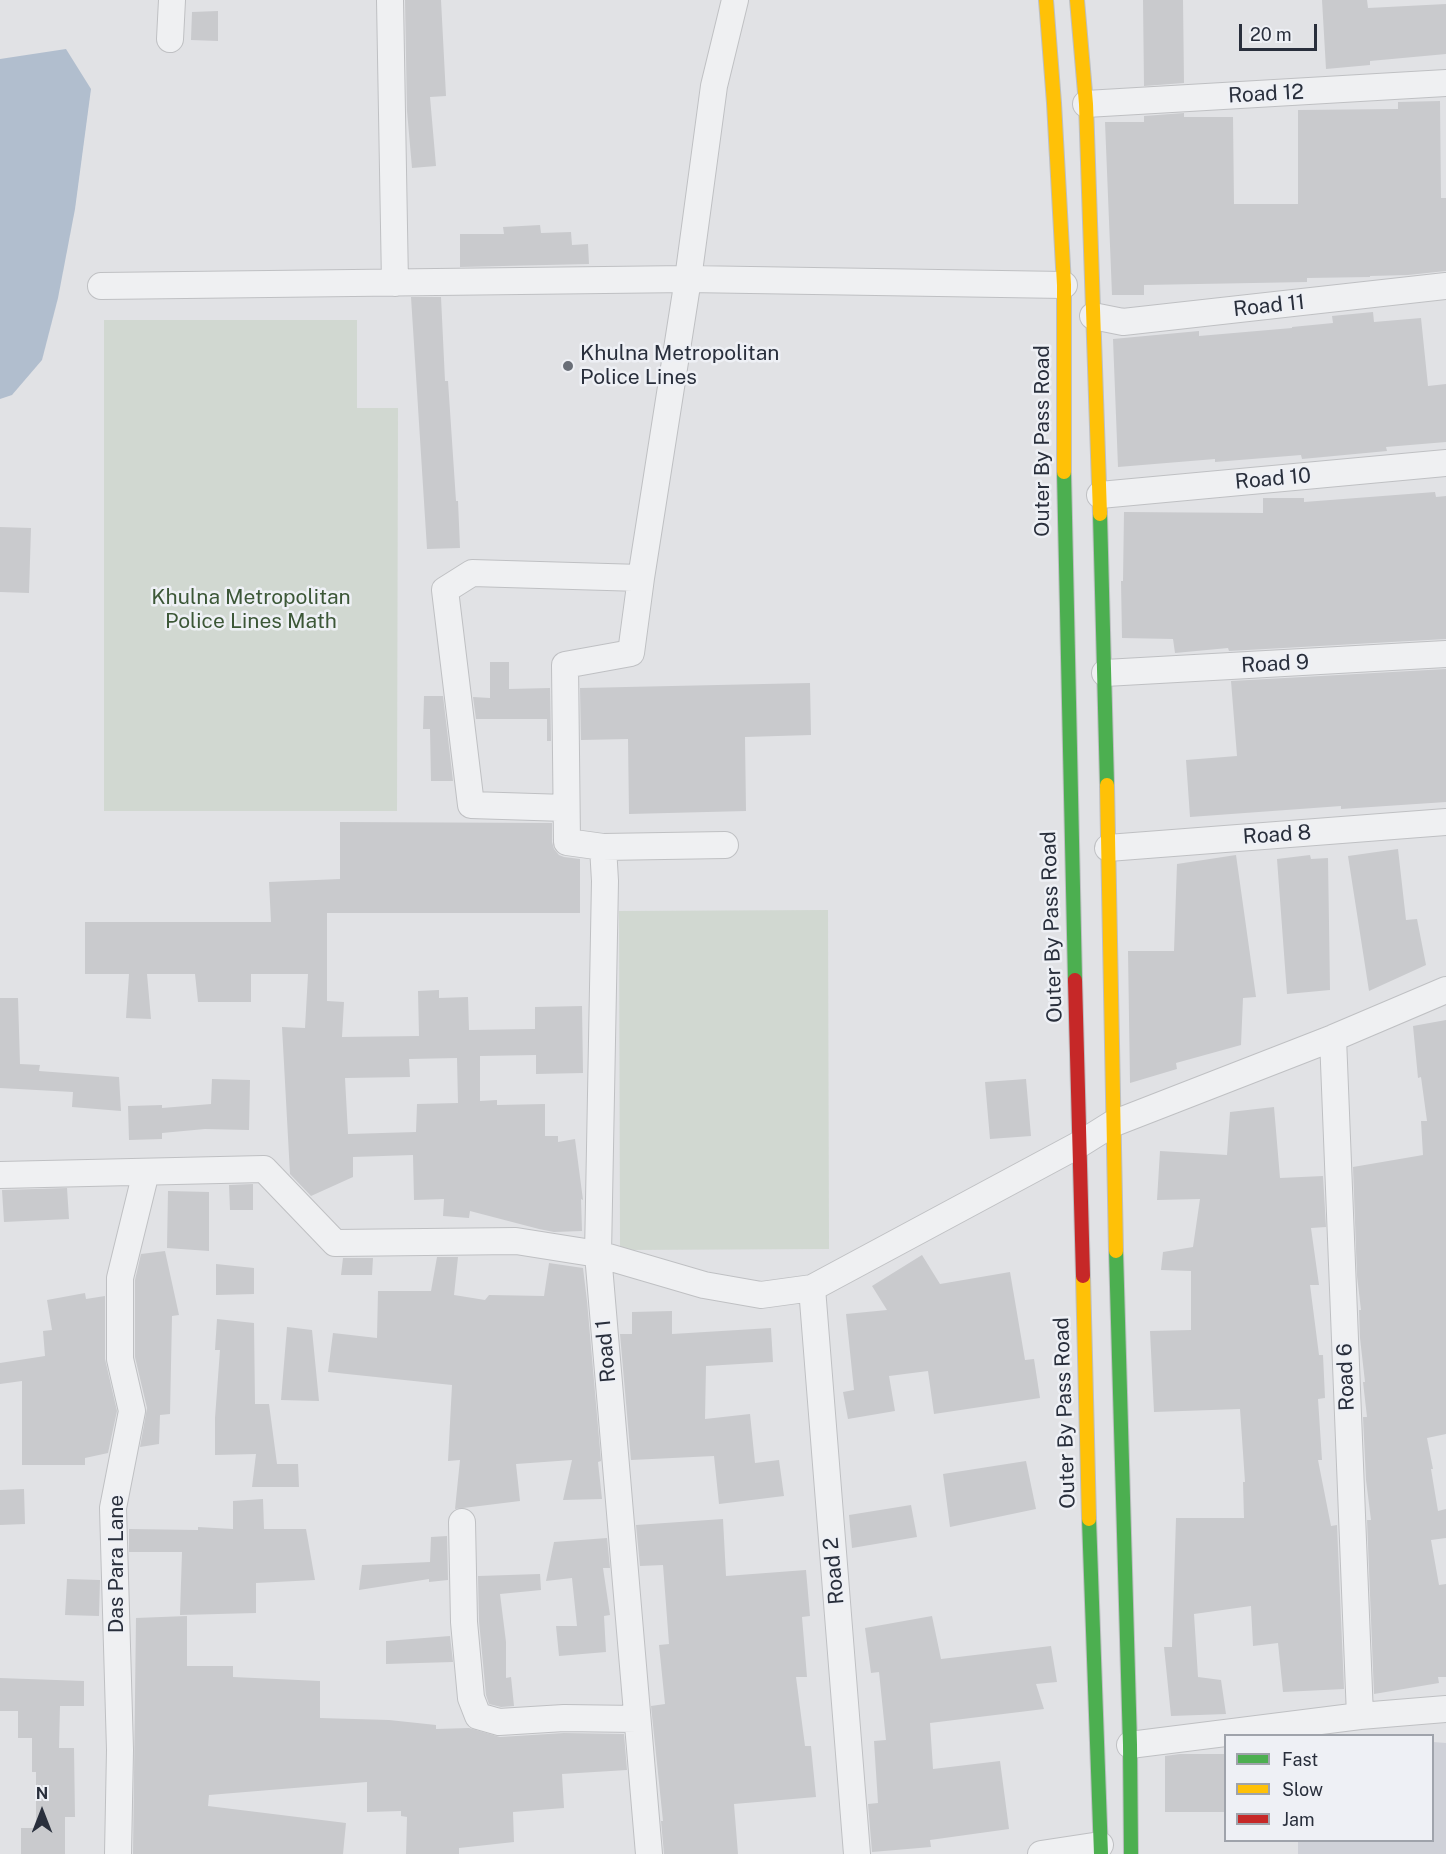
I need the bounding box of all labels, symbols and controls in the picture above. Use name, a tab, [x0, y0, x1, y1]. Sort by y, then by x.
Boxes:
scale bar	[1242, 12, 1320, 50]
text: 20 m	[1250, 24, 1292, 45]
street label: Road 12	[1227, 79, 1305, 109]
street label: Road 11	[1232, 290, 1306, 322]
place label: Khulna Metropolitan Police Lines	[580, 341, 779, 391]
street label: Outer By Pass Road	[1030, 345, 1056, 537]
marker: Khulna Metropolitan Police Lines	[561, 359, 575, 373]
street label: Road 10	[1234, 463, 1312, 495]
park label: Khulna Metropolitan Police Lines Math	[151, 585, 351, 635]
street label: Road 9	[1240, 650, 1310, 678]
street label: Road 8	[1242, 820, 1312, 850]
street label: Outer By Pass Road	[1036, 831, 1068, 1023]
street label: Outer By Pass Road	[1049, 1317, 1081, 1509]
street label: Road 1	[591, 1318, 621, 1384]
street label: Road 6	[1332, 1343, 1360, 1411]
street label: Das Para Lane	[104, 1495, 130, 1633]
street label: Road 2	[819, 1536, 849, 1606]
legend	[1224, 1734, 1434, 1842]
text: Fast	[1282, 1749, 1318, 1770]
text: Slow	[1282, 1779, 1323, 1800]
north arrow	[12, 1782, 72, 1842]
text: N	[36, 1784, 48, 1803]
text: Jam	[1282, 1809, 1315, 1830]

